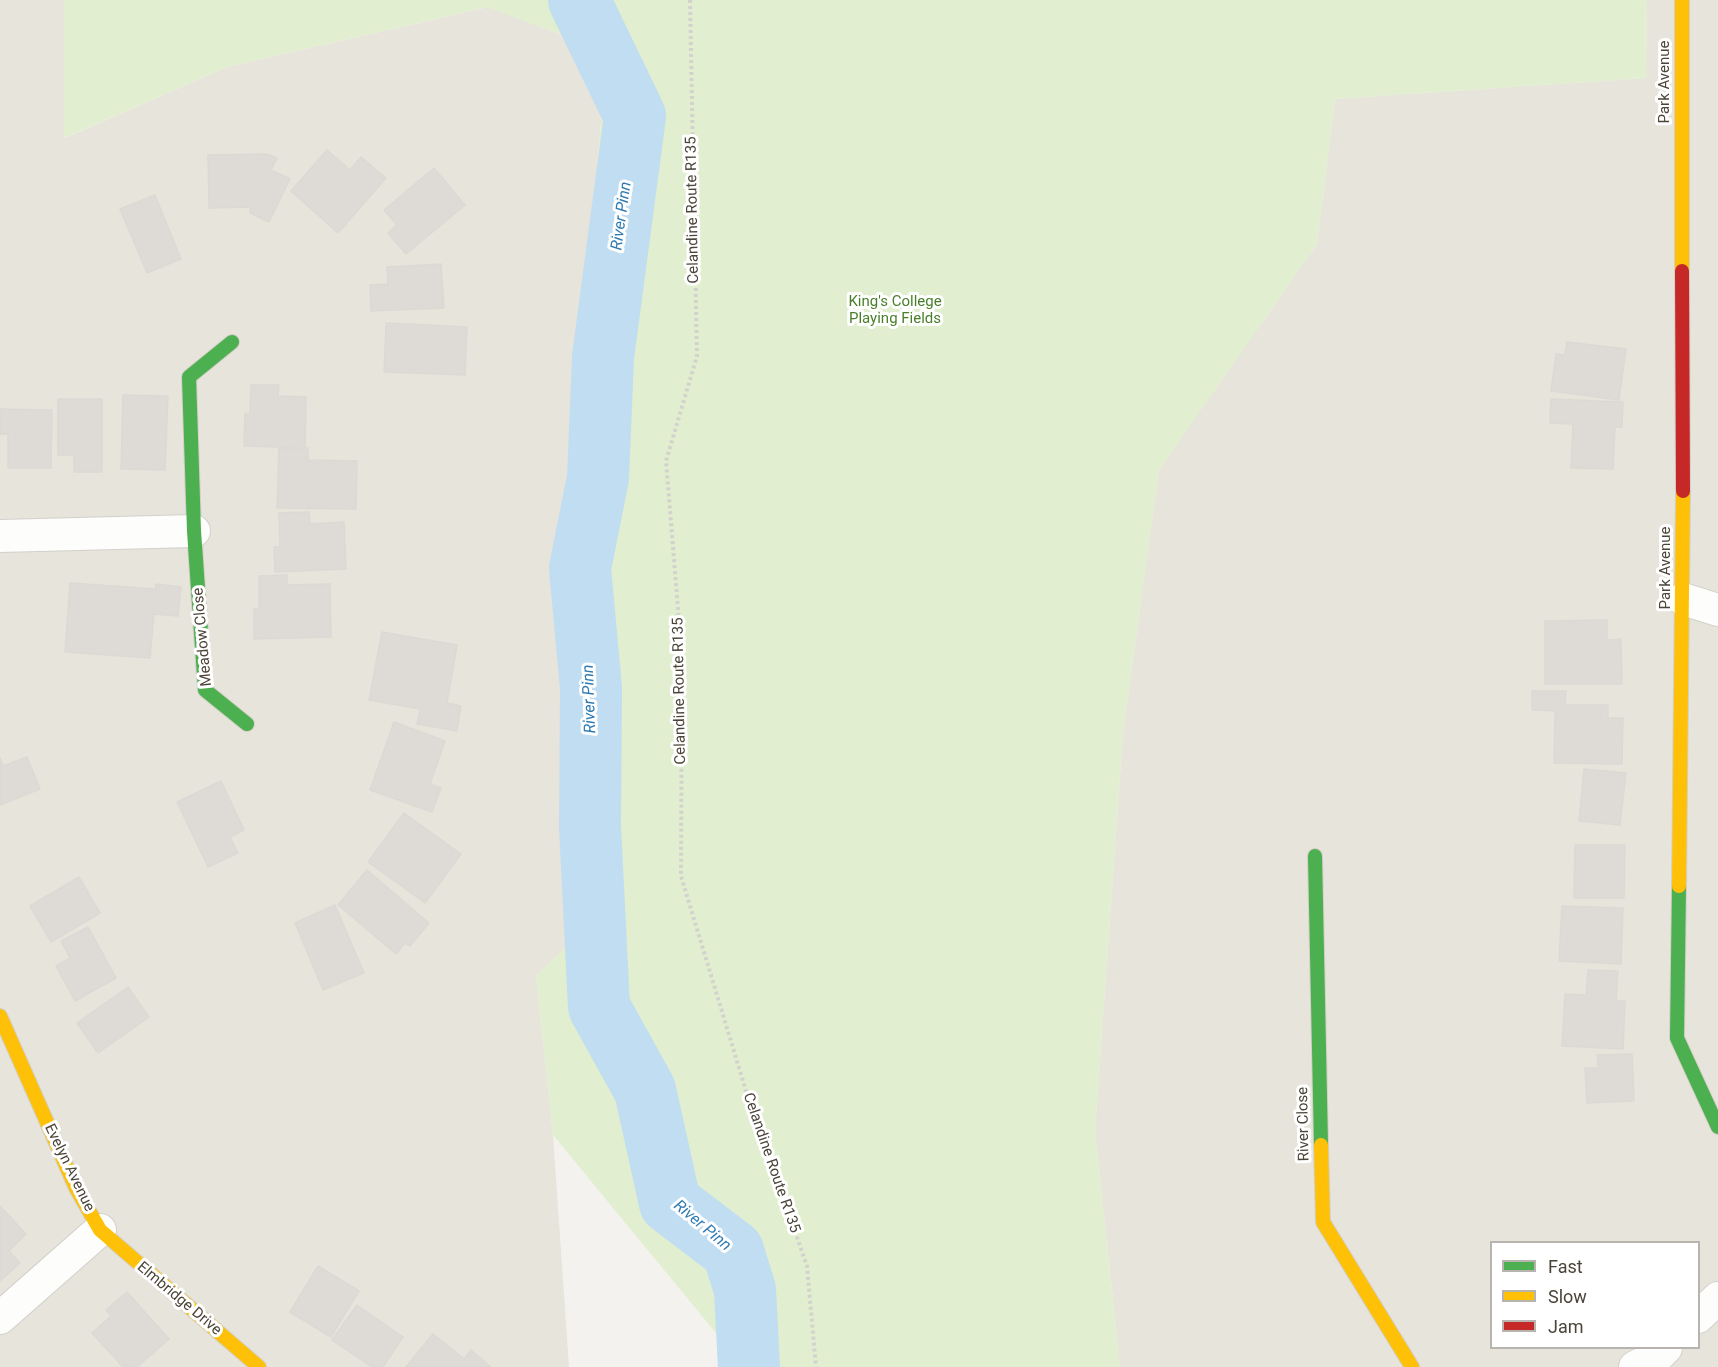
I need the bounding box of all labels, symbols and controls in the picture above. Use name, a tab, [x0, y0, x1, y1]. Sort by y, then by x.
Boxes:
street label: Park Avenue	[1656, 41, 1674, 123]
street label: Celandine Route R135	[683, 136, 703, 284]
water label: River Pinn	[608, 181, 636, 251]
park label: King's College Playing Fields	[848, 293, 942, 328]
street label: Park Avenue	[1657, 527, 1675, 609]
street label: Meadow Close	[190, 587, 216, 687]
street label: Celandine Route R135	[670, 617, 690, 765]
water label: River Pinn	[579, 664, 601, 734]
street label: River Close	[1294, 1087, 1314, 1161]
street label: Celandine Route R135	[739, 1091, 803, 1235]
street label: Evelyn Avenue	[40, 1121, 98, 1215]
water label: River Pinn	[669, 1197, 735, 1255]
legend	[1490, 1241, 1700, 1349]
text: Fast	[1548, 1256, 1583, 1277]
street label: Elmbridge Drive	[133, 1258, 225, 1340]
text: Slow	[1548, 1286, 1587, 1307]
text: Jam	[1548, 1316, 1584, 1337]

